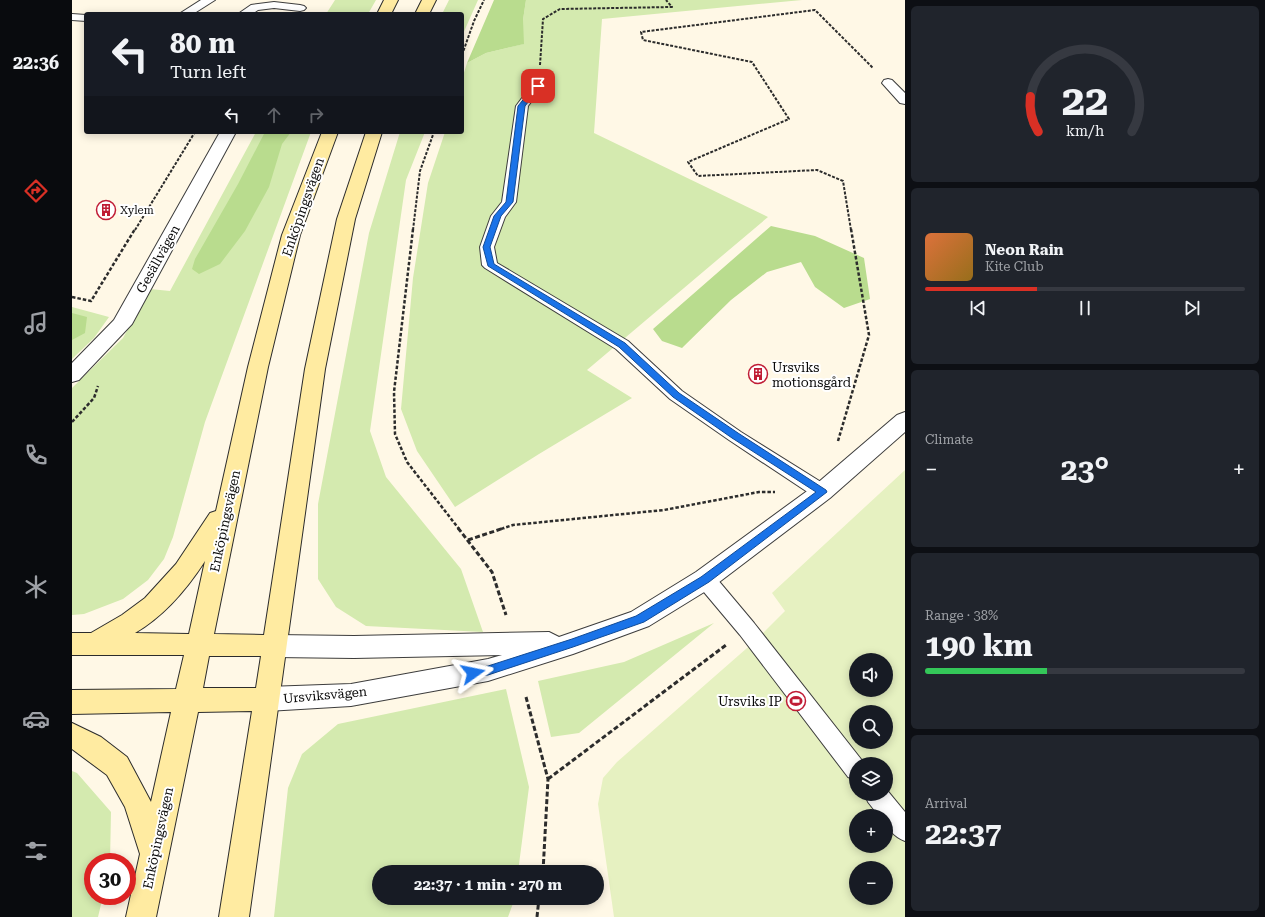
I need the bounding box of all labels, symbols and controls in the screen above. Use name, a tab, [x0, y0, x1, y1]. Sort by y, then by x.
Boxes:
text: 80 m	[170, 27, 235, 60]
icon: left	[104, 28, 156, 80]
text: 22:36	[13, 52, 59, 73]
text: Turn left	[170, 61, 246, 82]
pin	[521, 69, 555, 103]
icon: arrive	[527, 75, 549, 97]
text: 22	[1062, 76, 1108, 125]
icon: left	[221, 104, 243, 126]
icon: ahead	[263, 104, 285, 126]
icon: right	[305, 104, 327, 126]
text: km/h	[1066, 123, 1104, 139]
street label: Enköpingsvägen	[279, 155, 327, 258]
icon: directions	[22, 177, 50, 205]
building icon: Xylem	[95, 199, 117, 221]
place label: Xylem	[120, 204, 154, 217]
street label: Gesällvägen	[133, 222, 183, 296]
text: Neon Rain	[985, 241, 1064, 259]
text: Kite Club	[985, 259, 1044, 274]
icon: previous	[967, 297, 989, 319]
icon: pause	[1074, 297, 1096, 319]
icon: next	[1181, 297, 1203, 319]
icon: music	[22, 309, 50, 337]
place label: Ursviks motionsgård	[772, 360, 852, 390]
building icon: Ursviks motionsgård	[747, 363, 769, 385]
text: Climate	[925, 432, 973, 447]
icon: phone	[22, 441, 50, 469]
text: 23°	[1061, 452, 1109, 487]
text: −	[925, 457, 937, 482]
text: +	[1233, 457, 1245, 482]
street label: Enköpingsvägen	[207, 468, 243, 573]
icon: climate	[22, 573, 50, 601]
text: Range · 38%	[925, 608, 998, 623]
text: 190 km	[925, 628, 1033, 663]
position arrow	[452, 652, 494, 694]
map controls	[849, 653, 893, 905]
button: sound	[849, 653, 893, 697]
street label: Ursviksvägen	[282, 684, 368, 706]
sports icon: Ursviks IP	[785, 690, 807, 712]
place label: Ursviks IP	[718, 694, 782, 709]
icon: car	[22, 705, 50, 733]
button: search	[849, 705, 893, 749]
button: layers	[849, 757, 893, 801]
street label: Enköpingsvägen	[140, 785, 176, 890]
text: Arrival	[925, 796, 967, 811]
button: +	[849, 809, 893, 853]
text: 22:37	[925, 816, 1002, 851]
icon: filters	[22, 837, 50, 865]
speed limit sign: 30	[84, 853, 136, 905]
button: −	[849, 861, 893, 905]
text: 22:37 · 1 min · 270 m	[414, 876, 562, 894]

